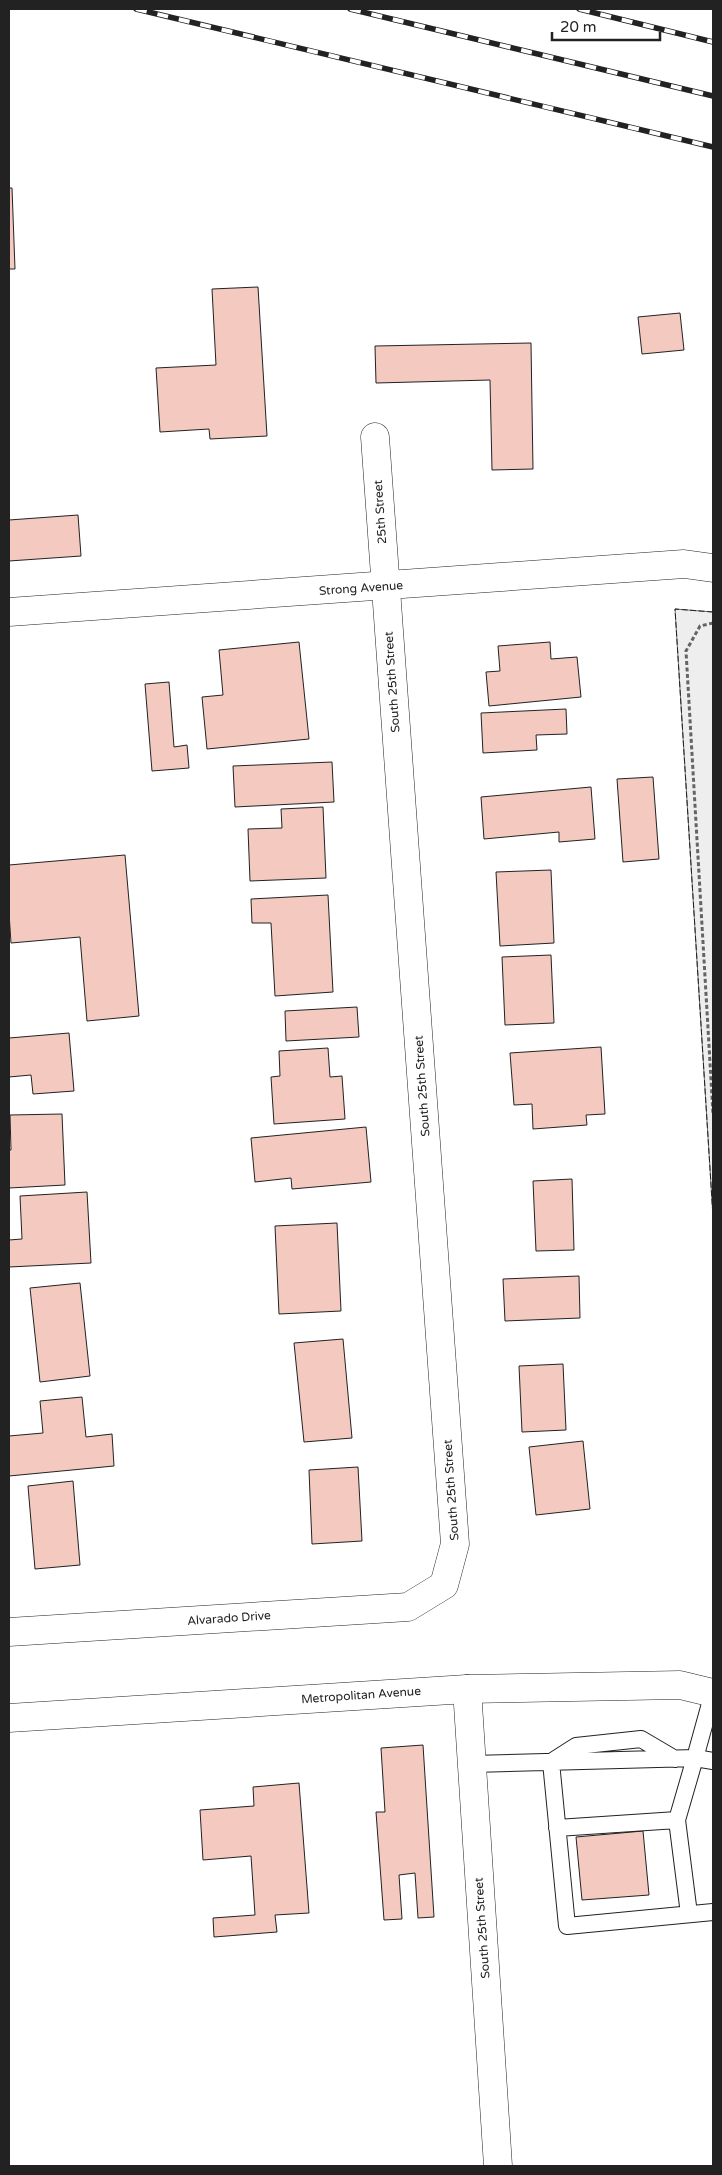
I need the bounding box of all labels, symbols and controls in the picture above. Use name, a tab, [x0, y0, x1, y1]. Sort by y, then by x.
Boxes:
scale bar	[552, 10, 660, 42]
text: 20 m	[560, 18, 597, 36]
street label: 25th Street	[371, 479, 389, 545]
street label: Strong Avenue	[318, 578, 404, 598]
street label: South 25th Street	[381, 631, 403, 733]
street label: South 25th Street	[411, 1035, 433, 1137]
street label: South 25th Street	[440, 1439, 462, 1541]
street label: Alvarado Drive	[187, 1608, 271, 1628]
street label: Metropolitan Avenue	[301, 1684, 422, 1706]
street label: South 25th Street	[471, 1877, 493, 1979]

